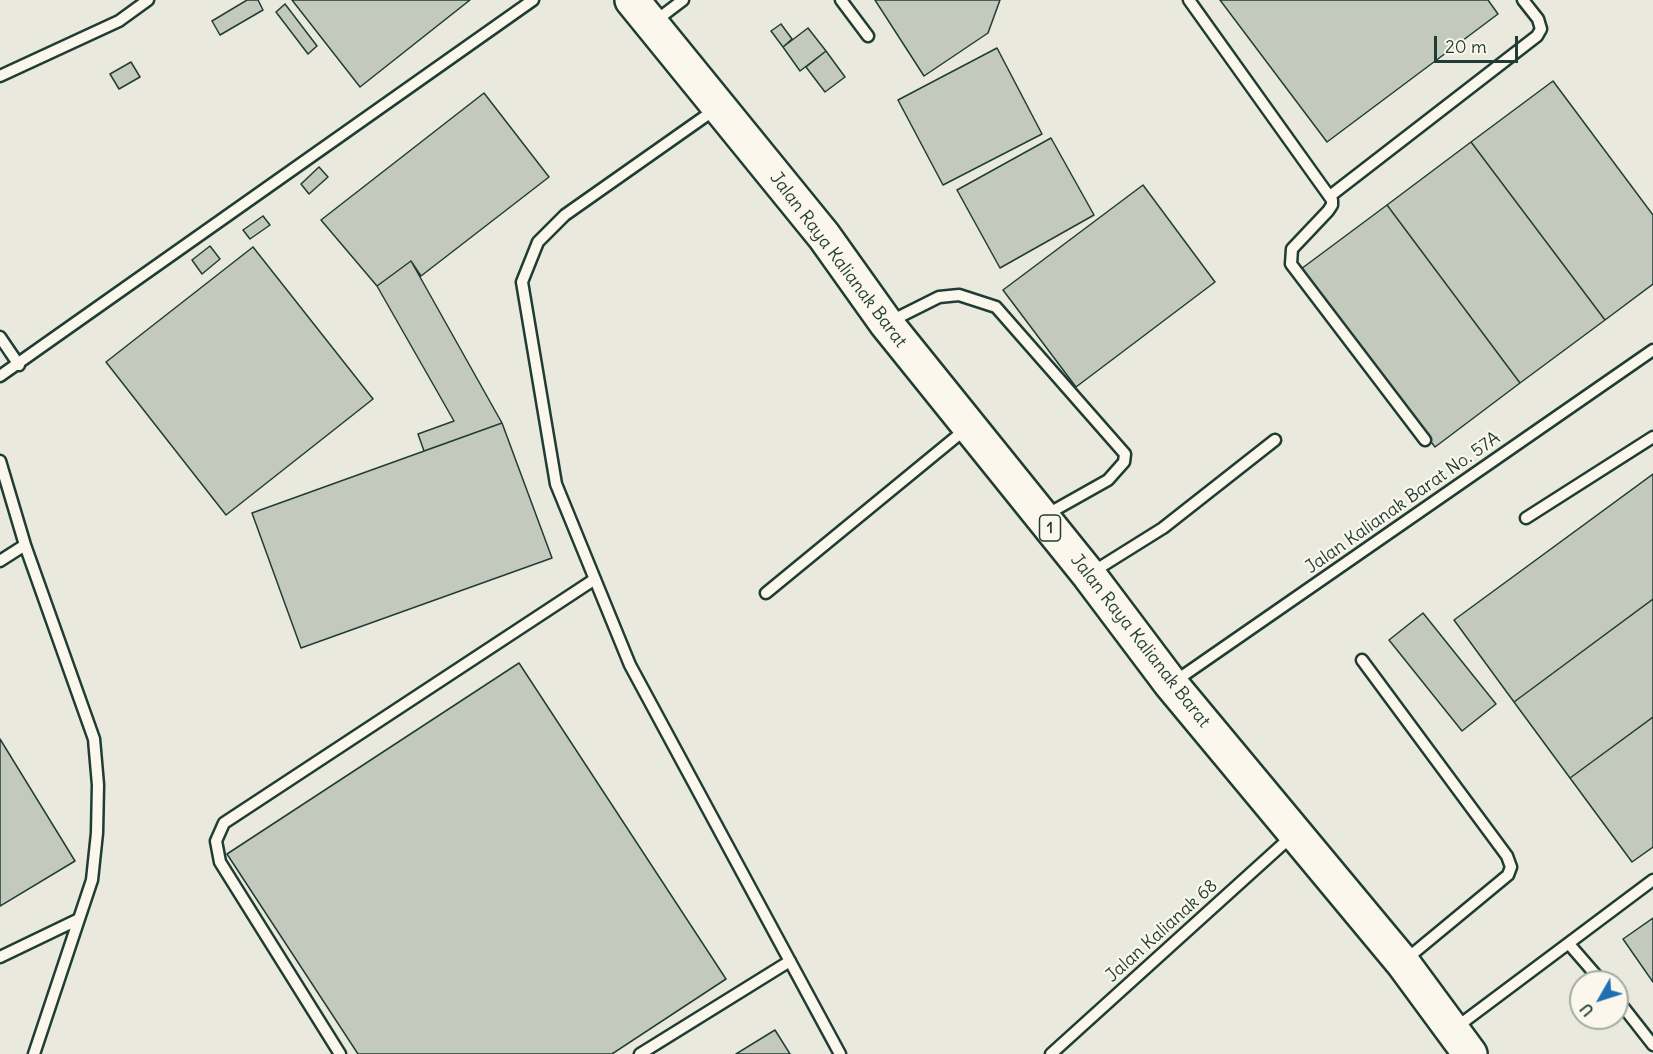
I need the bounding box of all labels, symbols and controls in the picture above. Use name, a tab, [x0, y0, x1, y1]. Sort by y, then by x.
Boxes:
scale bar	[1437, 24, 1521, 62]
text: 20 m	[1445, 35, 1487, 58]
street label: Jalan Raya Kalianak Barat	[765, 168, 911, 352]
street label: Jalan Kalianak Barat No. 57A	[1301, 427, 1505, 579]
road number: 1	[1040, 515, 1060, 541]
street label: Jalan Raya Kalianak Barat	[1066, 550, 1214, 732]
street label: Jalan Kalianak 68	[1102, 875, 1222, 987]
north arrow	[1569, 970, 1629, 1030]
text: U	[1575, 1000, 1598, 1021]

